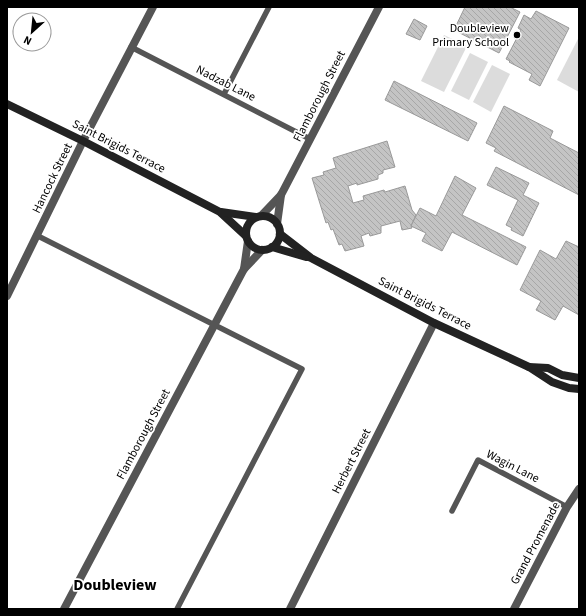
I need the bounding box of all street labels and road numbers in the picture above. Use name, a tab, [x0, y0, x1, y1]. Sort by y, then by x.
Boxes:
street label: Flamborough Street	[289, 48, 350, 145]
street label: Nadzab Lane	[193, 61, 259, 106]
street label: Saint Brigids Terrace	[69, 116, 168, 177]
street label: Hancock Street	[28, 140, 77, 216]
street label: Saint Brigids Terrace	[375, 273, 474, 334]
street label: Flamborough Street	[112, 386, 174, 482]
street label: Herbert Street	[328, 426, 375, 497]
street label: Wagin Lane	[483, 446, 542, 487]
street label: Grand Promenade	[506, 499, 564, 588]

